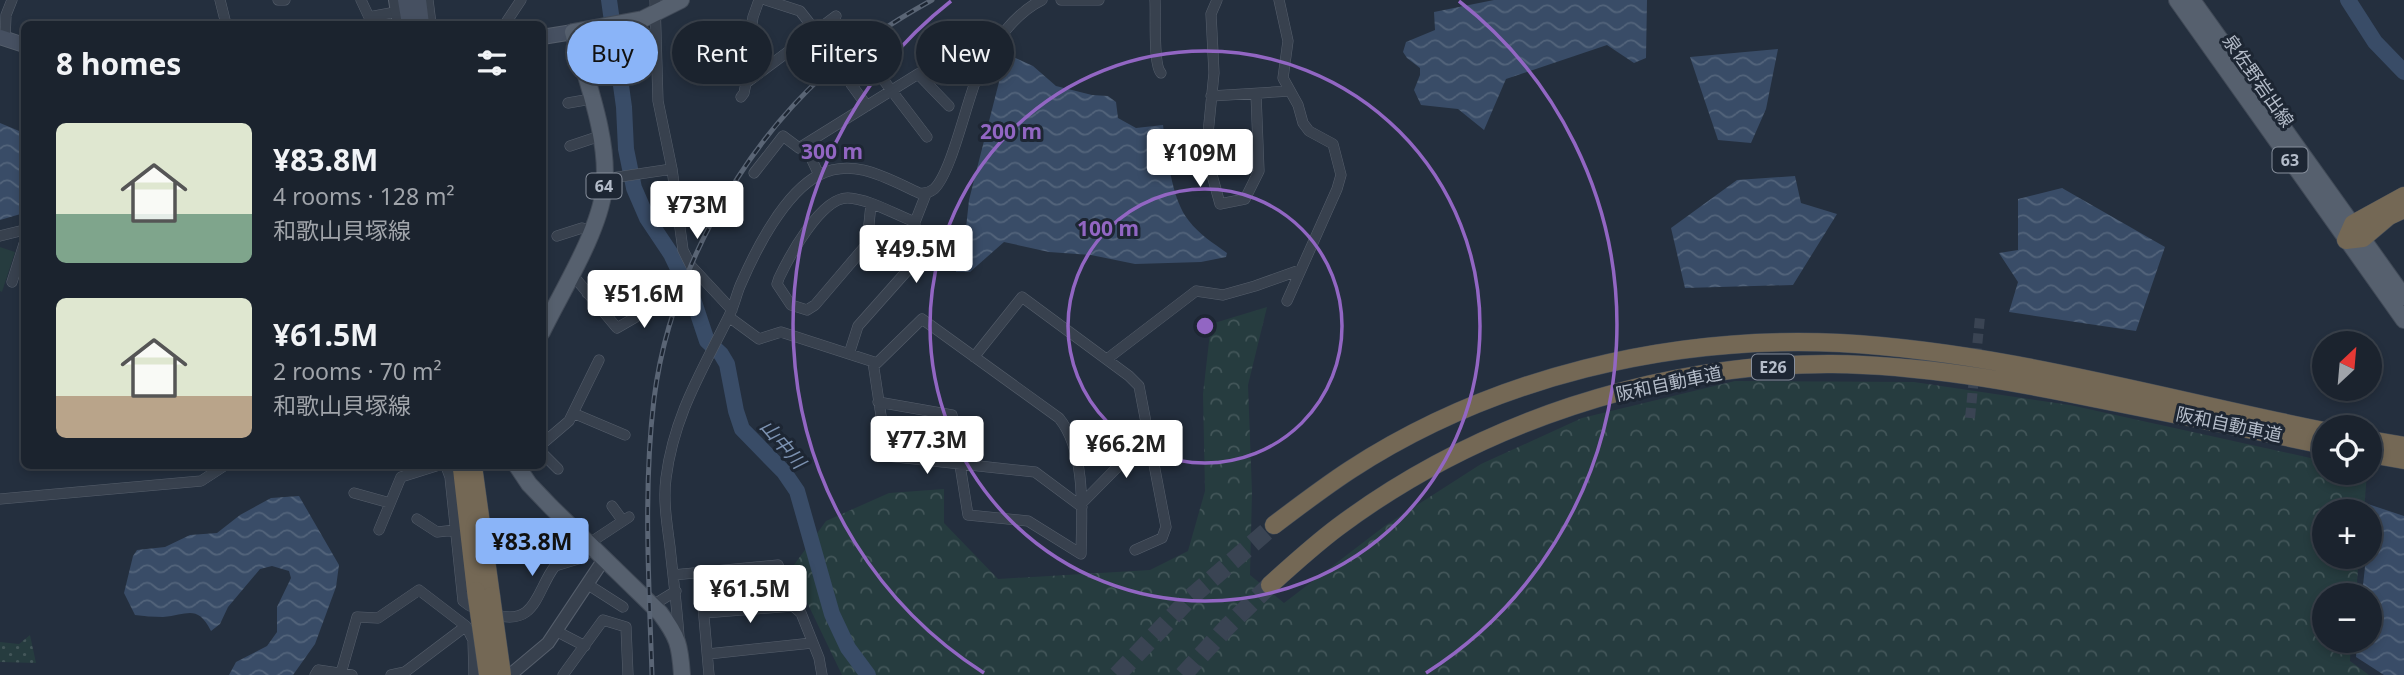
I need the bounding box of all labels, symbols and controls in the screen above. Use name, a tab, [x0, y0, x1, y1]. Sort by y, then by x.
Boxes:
chip: Buy	[567, 21, 658, 84]
chip: Rent	[672, 21, 772, 84]
chip: Filters	[786, 21, 902, 84]
chip: New	[916, 21, 1014, 84]
street label: 泉佐野岩出線	[2218, 29, 2300, 132]
text: 8 homes	[56, 43, 181, 84]
icon: filters	[473, 44, 511, 82]
text: 200 m	[980, 117, 1042, 145]
pin: ¥109M	[1151, 130, 1249, 189]
text: ¥109M	[1163, 136, 1237, 168]
text: 300 m	[801, 137, 863, 165]
text: ¥83.8M	[273, 139, 378, 180]
road number: 63	[2272, 148, 2308, 172]
icon: home	[112, 151, 196, 235]
road number: 64	[586, 174, 622, 198]
text: 4 rooms · 128 m²	[273, 180, 455, 212]
pin: ¥73M	[656, 182, 738, 241]
text: ¥73M	[666, 188, 728, 220]
text: 和歌山貝塚線	[273, 214, 411, 246]
text: 100 m	[1077, 214, 1139, 242]
pin: ¥49.5M	[859, 226, 973, 285]
text: ¥49.5M	[876, 232, 956, 264]
pin: ¥51.6M	[587, 270, 701, 330]
text: ¥51.6M	[604, 277, 684, 309]
text: ¥61.5M	[273, 314, 378, 355]
centre of rings	[1193, 314, 1217, 338]
icon: home	[112, 326, 196, 410]
north arrow	[2312, 331, 2382, 401]
map controls	[2312, 331, 2382, 653]
road number: E26	[1752, 354, 1794, 380]
text: 2 rooms · 70 m²	[273, 355, 442, 387]
street label: 阪和自動車道	[1613, 360, 1724, 406]
text: 和歌山貝塚線	[273, 389, 411, 421]
street label: 阪和自動車道	[2174, 401, 2285, 447]
water label: 山中川	[754, 414, 813, 476]
button: locate	[2312, 415, 2382, 485]
pin: ¥77.3M	[870, 416, 984, 476]
pin: ¥66.2M	[1069, 420, 1183, 480]
text: ¥77.3M	[887, 423, 967, 455]
text: ¥66.2M	[1086, 427, 1166, 459]
button: +	[2312, 499, 2382, 569]
pin: ¥83.8M	[475, 518, 589, 578]
text: ¥83.8M	[492, 525, 572, 557]
pin: ¥61.5M	[693, 566, 807, 625]
text: ¥61.5M	[710, 572, 790, 604]
button: −	[2312, 583, 2382, 653]

